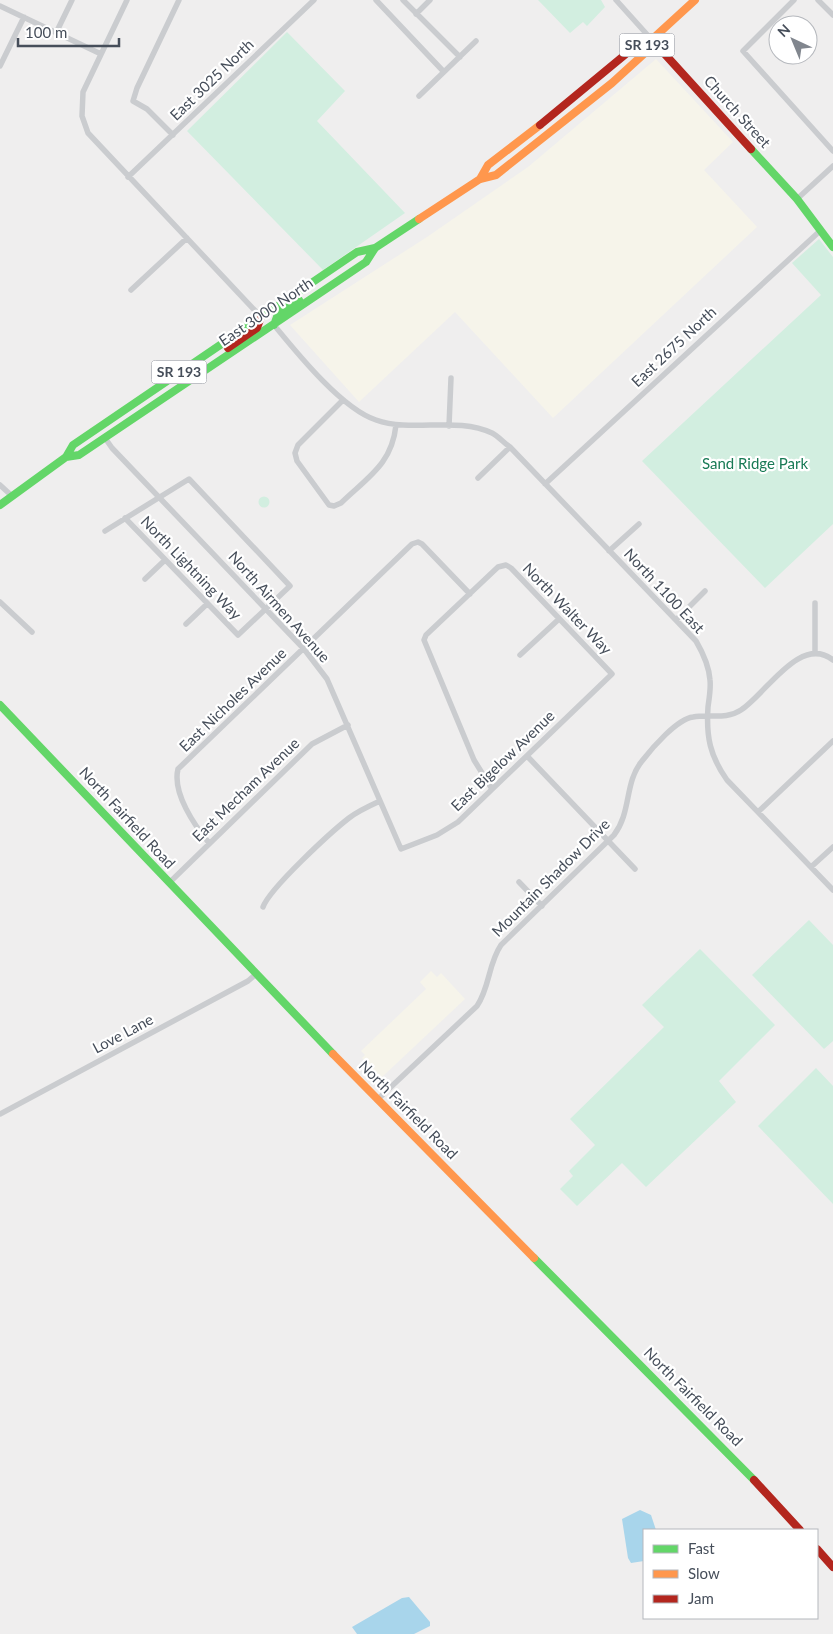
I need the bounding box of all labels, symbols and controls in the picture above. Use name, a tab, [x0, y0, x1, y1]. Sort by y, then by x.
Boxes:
scale bar	[18, 15, 119, 47]
north arrow	[768, 15, 818, 65]
text: N	[774, 20, 793, 40]
text: 100 m	[25, 23, 67, 41]
road number: SR 193	[620, 34, 674, 56]
street label: East 3025 North	[166, 35, 257, 124]
street label: Church Street	[701, 72, 775, 152]
street label: East 3000 North	[215, 273, 316, 349]
street label: East 2675 North	[627, 302, 719, 390]
road number: SR 193	[152, 361, 206, 384]
park label: Sand Ridge Park	[702, 454, 808, 472]
street label: North Lightning Way	[138, 512, 246, 623]
street label: North 1100 East	[621, 544, 709, 637]
street label: North Airmen Avenue	[225, 547, 334, 666]
street label: North Walter Way	[520, 559, 616, 658]
street label: East Nicholes Avenue	[175, 644, 290, 755]
street label: East Bigelow Avenue	[447, 706, 558, 814]
street label: East Mecham Avenue	[188, 734, 303, 845]
street label: North Fairfield Road	[76, 763, 179, 872]
street label: Mountain Shadow Drive	[488, 815, 613, 940]
street label: Love Lane	[89, 1010, 156, 1057]
street label: North Fairfield Road	[356, 1056, 462, 1162]
street label: North Fairfield Road	[641, 1343, 747, 1449]
legend	[643, 1529, 818, 1619]
text: Fast	[688, 1539, 715, 1557]
text: Slow	[688, 1564, 720, 1582]
text: Jam	[688, 1589, 714, 1607]

